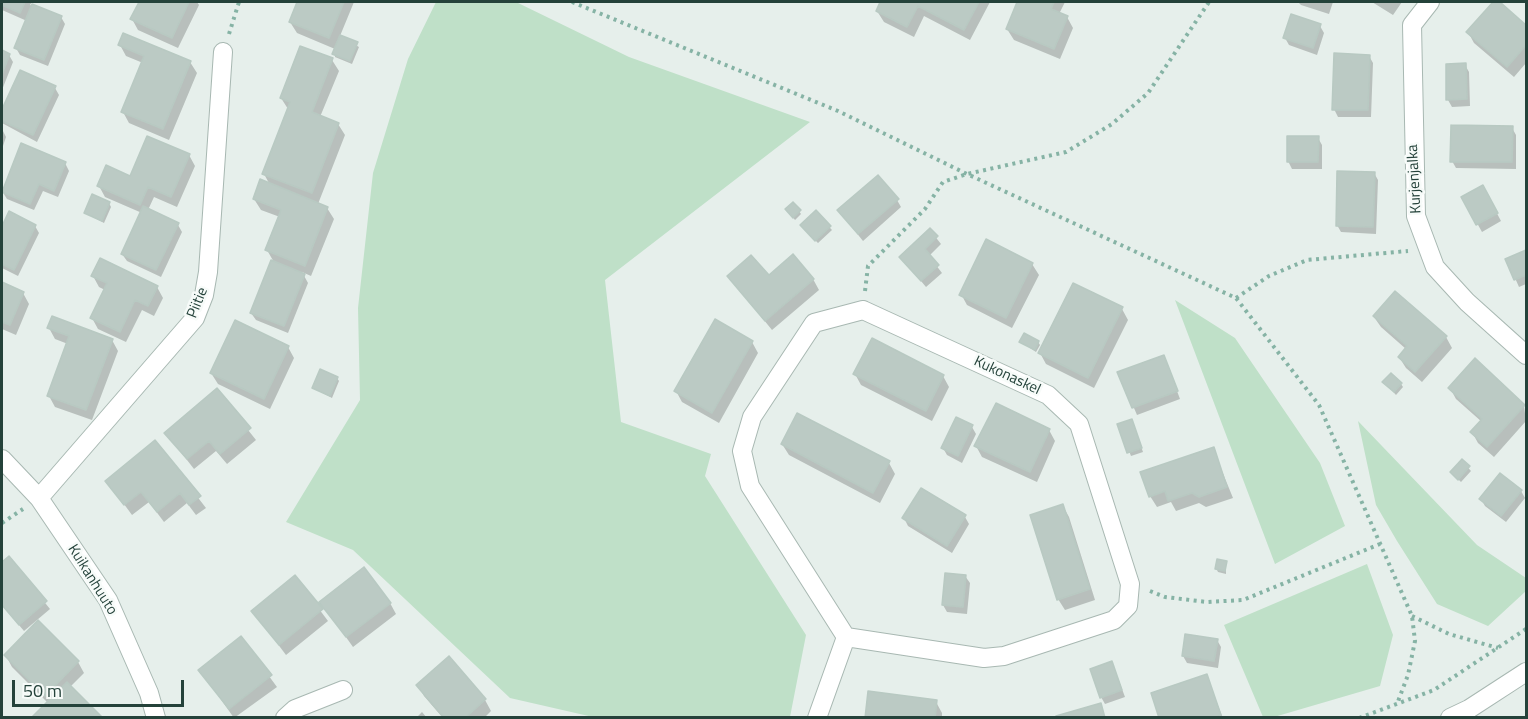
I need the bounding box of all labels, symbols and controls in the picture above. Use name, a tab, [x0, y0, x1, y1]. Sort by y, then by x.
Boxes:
street label: Kurjenjalka	[1404, 144, 1426, 214]
street label: Piitie	[184, 285, 212, 321]
street label: Kukonaskel	[971, 353, 1043, 399]
street label: Kuikanhuuto	[63, 542, 121, 618]
scale bar	[15, 668, 188, 706]
text: 50 m	[23, 677, 62, 704]

